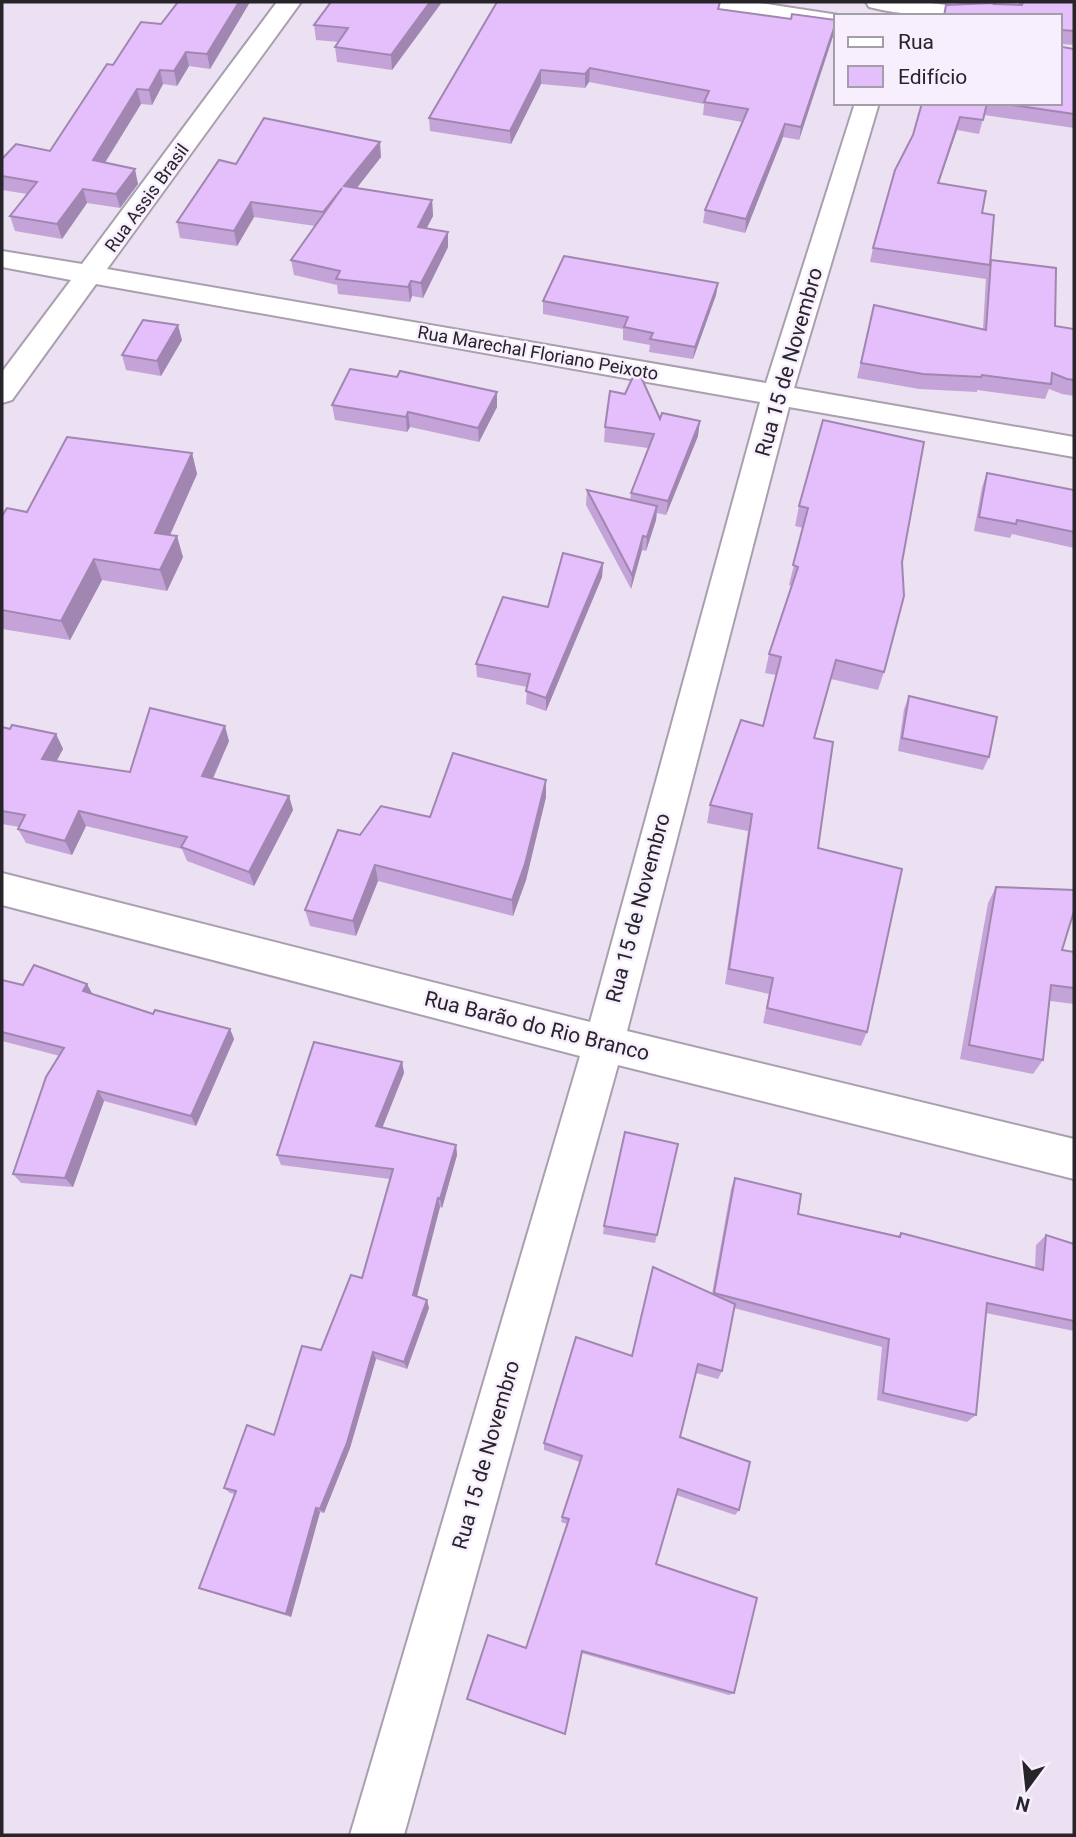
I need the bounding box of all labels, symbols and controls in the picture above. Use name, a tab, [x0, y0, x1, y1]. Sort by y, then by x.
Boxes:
legend	[834, 14, 1062, 105]
text: Rua	[898, 30, 934, 54]
text: Edifício	[898, 65, 967, 89]
street label: Rua Assis Brasil	[100, 140, 193, 256]
street label: Rua 15 de Novembro	[751, 265, 827, 459]
street label: Rua Marechal Floriano Peixoto	[416, 321, 660, 384]
street label: Rua 15 de Novembro	[601, 811, 675, 1005]
street label: Rua Barão do Rio Branco	[422, 986, 652, 1066]
street label: Rua 15 de Novembro	[448, 1358, 524, 1552]
north arrow	[992, 1753, 1062, 1823]
text: N	[1013, 1791, 1032, 1817]

